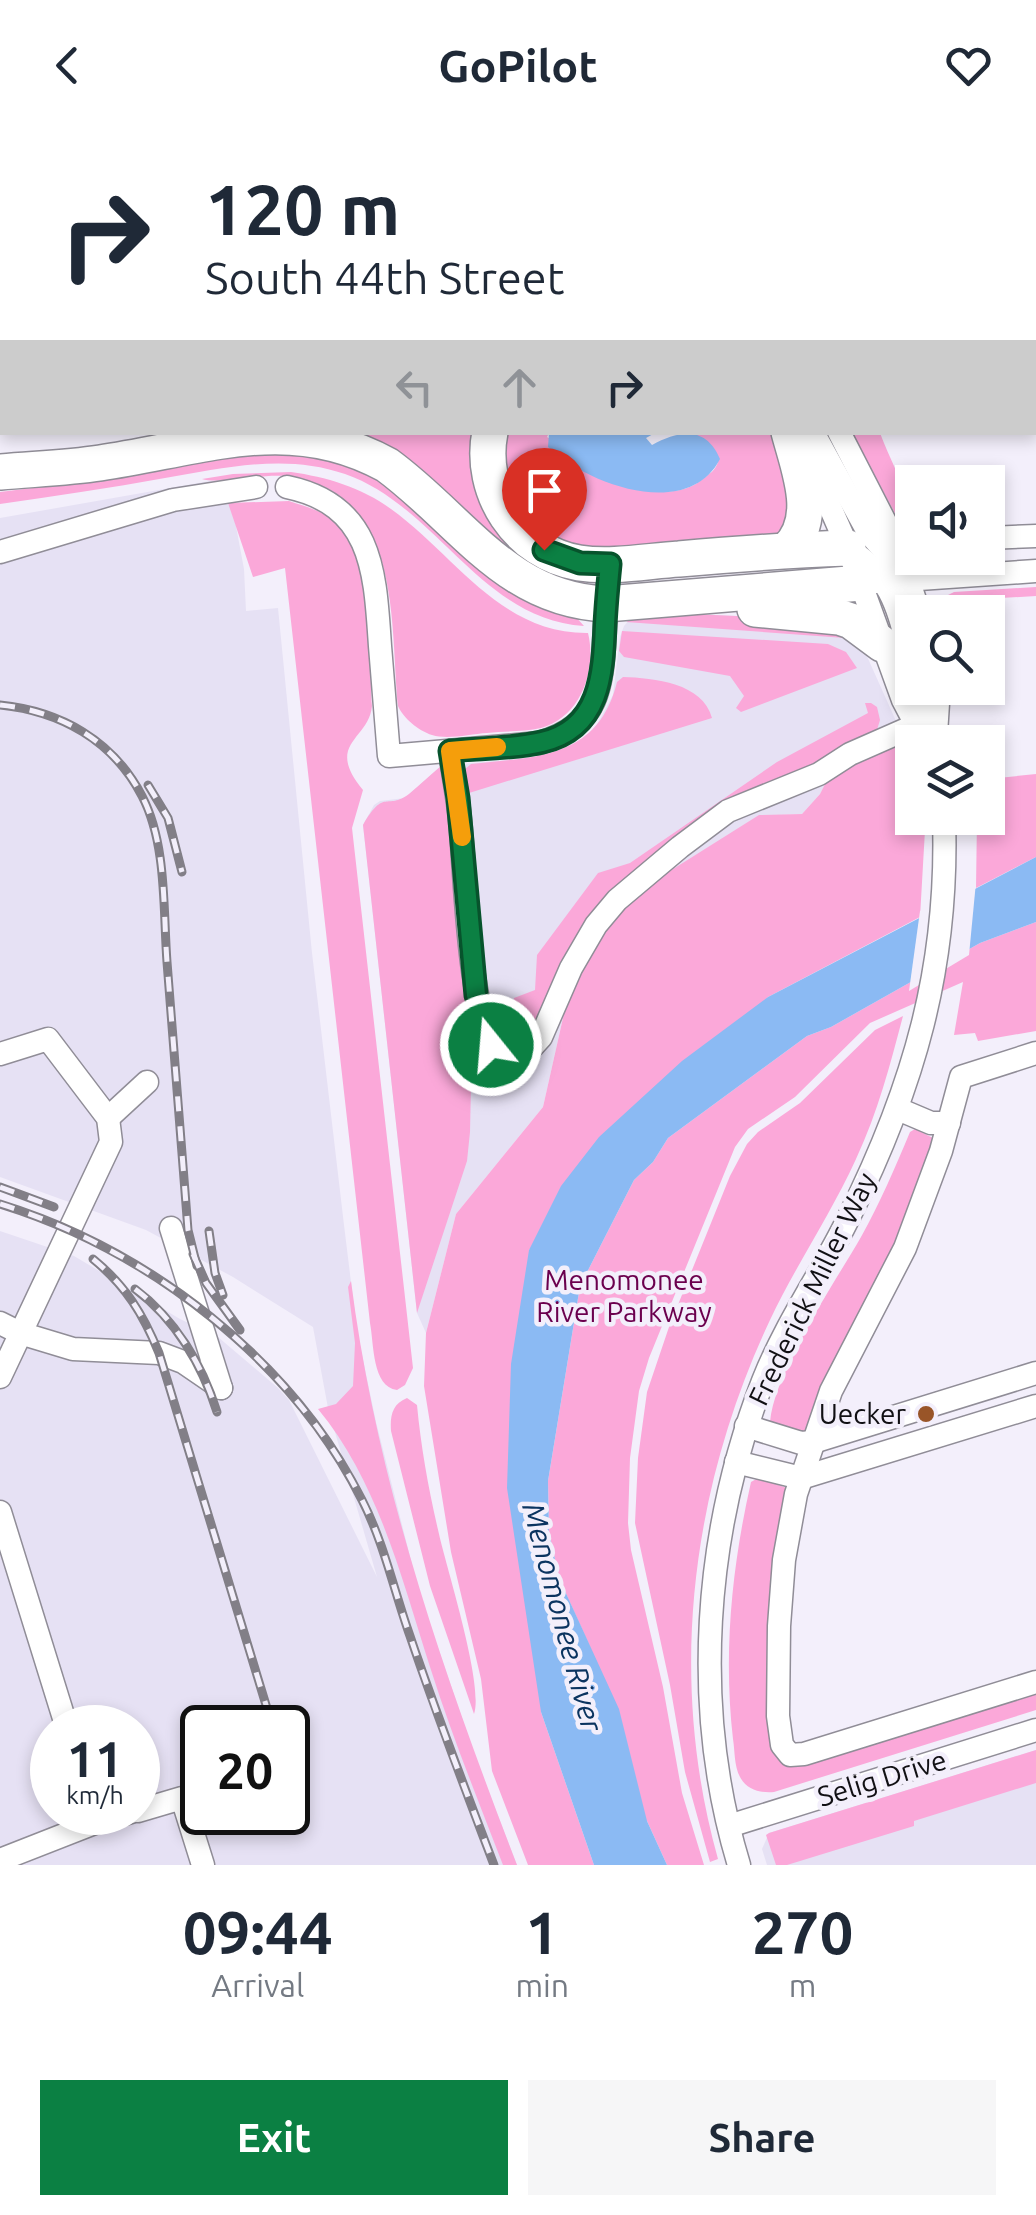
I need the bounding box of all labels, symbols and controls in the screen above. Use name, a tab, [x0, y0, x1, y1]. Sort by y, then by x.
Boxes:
icon: back	[40, 38, 95, 93]
icon: heart	[941, 38, 996, 93]
text: GoPilot	[438, 40, 598, 91]
icon: right	[40, 170, 170, 300]
text: 120 m	[205, 170, 400, 248]
text: South 44th Street	[205, 252, 564, 303]
icon: left	[387, 360, 442, 415]
icon: ahead	[492, 360, 547, 415]
icon: right	[597, 360, 652, 415]
pin	[502, 448, 587, 551]
icon: arrive	[517, 463, 572, 518]
map controls	[895, 465, 1005, 835]
button: sound	[895, 465, 1005, 575]
button: search	[895, 595, 1005, 705]
button: layers	[895, 725, 1005, 835]
position arrow	[439, 993, 543, 1097]
street label: Frederick Miller Way	[742, 1168, 881, 1410]
park label: Menomonee River Parkway	[536, 1264, 712, 1327]
place label: Uecker	[819, 1398, 906, 1429]
marker: Uecker	[915, 1403, 937, 1425]
water label: Menomonee River	[516, 1499, 610, 1736]
speed limit sign: 20	[180, 1705, 310, 1835]
text: 11	[67, 1730, 123, 1786]
street label: Selig Drive	[814, 1743, 950, 1812]
text: km/h	[66, 1781, 124, 1809]
text: 09:44	[183, 1898, 333, 1965]
text: 1	[525, 1898, 559, 1965]
text: 270	[752, 1898, 853, 1965]
text: Arrival	[211, 1967, 304, 2003]
text: min	[515, 1967, 569, 2003]
text: m	[789, 1967, 816, 2003]
button: Exit	[40, 2080, 508, 2195]
button: Share	[528, 2080, 996, 2195]

